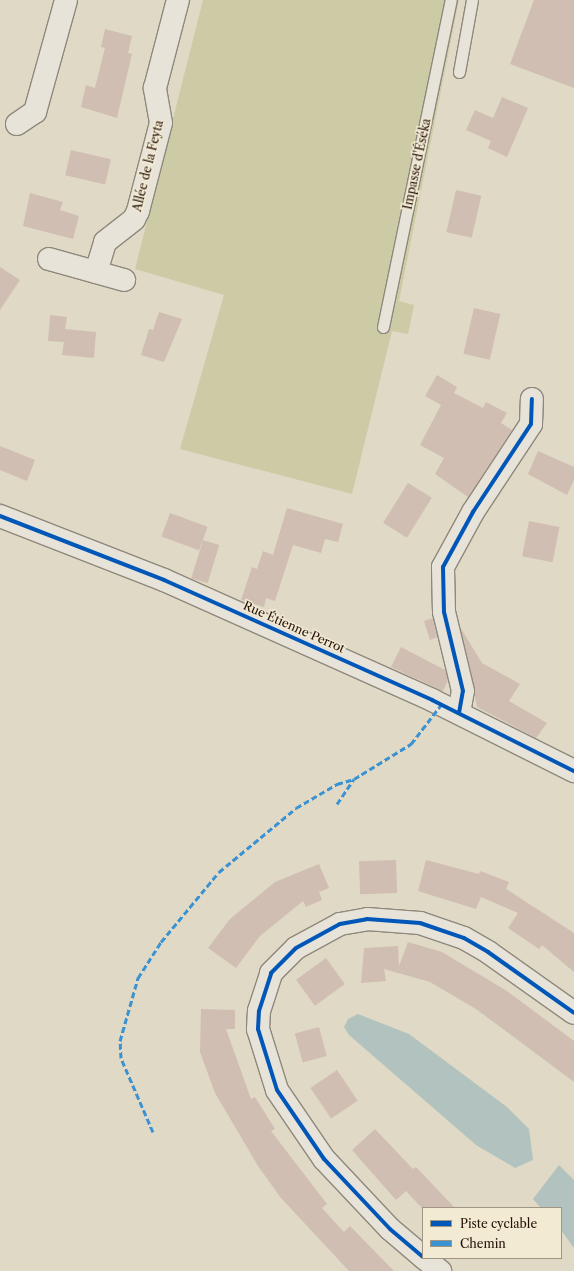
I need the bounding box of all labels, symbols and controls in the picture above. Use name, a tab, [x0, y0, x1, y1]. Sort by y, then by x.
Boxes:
street label: Impasse d'Éséka	[400, 117, 434, 211]
street label: Allée de la Feyta	[130, 119, 166, 213]
street label: Rue Étienne Perrot	[241, 598, 347, 656]
legend	[422, 1207, 562, 1259]
text: Piste cyclable	[460, 1216, 537, 1231]
text: Chemin	[460, 1236, 506, 1251]

